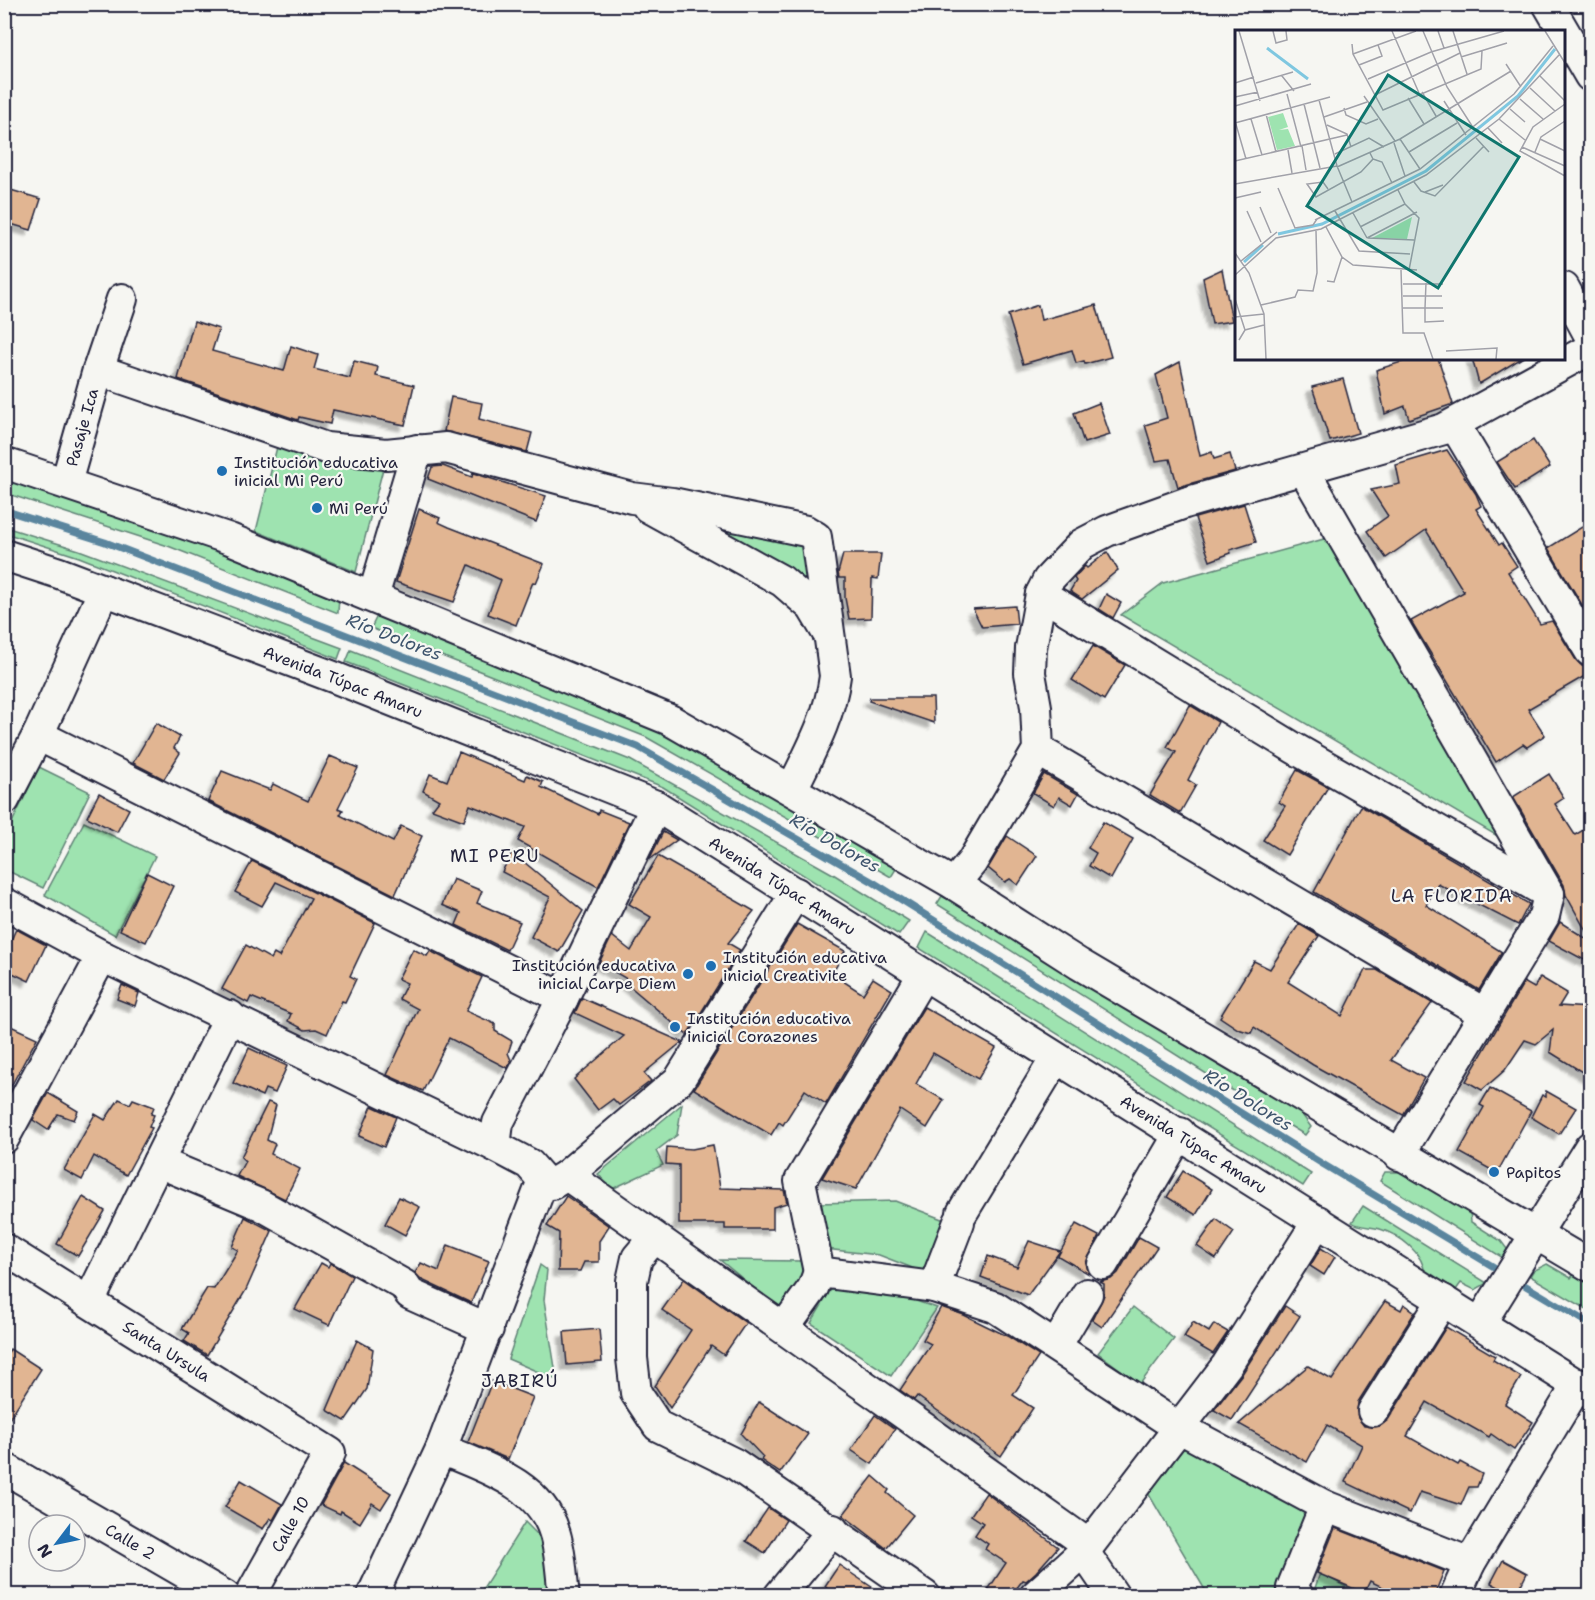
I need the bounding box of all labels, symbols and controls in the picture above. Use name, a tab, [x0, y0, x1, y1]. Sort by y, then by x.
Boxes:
inset map	[1235, 30, 1565, 360]
street label: Pasaje Ica	[61, 386, 103, 469]
place label: Institución educativa inicial Mi Perú	[234, 452, 398, 491]
marker: Institución educativa inicial Mi Perú	[215, 464, 229, 478]
place label: Mi Perú	[329, 498, 388, 519]
marker: Mi Perú	[310, 501, 324, 515]
water label: Río Dolores	[343, 608, 445, 666]
street label: Avenida Túpac Amaru	[260, 641, 426, 723]
water label: Río Dolores	[785, 807, 885, 879]
street label: Avenida Túpac Amaru	[705, 832, 859, 940]
district label: MI PERU	[450, 844, 540, 868]
district label: LA FLORIDA	[1391, 884, 1513, 908]
place label: Institución educativa inicial Creativite	[723, 947, 887, 986]
place label: Institución educativa inicial Carpe Diem	[512, 955, 676, 994]
marker: Institución educativa inicial Creativite	[704, 959, 718, 973]
marker: Institución educativa inicial Carpe Diem	[681, 967, 695, 981]
place label: Institución educativa inicial Corazones	[687, 1008, 851, 1047]
marker: Institución educativa inicial Corazones	[668, 1020, 682, 1034]
water label: Río Dolores	[1199, 1063, 1297, 1137]
street label: Avenida Túpac Amaru	[1116, 1090, 1271, 1198]
place label: Papitos	[1506, 1162, 1562, 1183]
marker: Papitos	[1487, 1165, 1501, 1179]
street label: Santa Ursula	[119, 1316, 214, 1387]
district label: JABIRÚ	[481, 1369, 559, 1393]
street label: Calle 10	[266, 1493, 314, 1556]
north arrow	[27, 1513, 87, 1573]
street label: Calle 2	[101, 1519, 159, 1564]
text: N	[32, 1540, 57, 1562]

